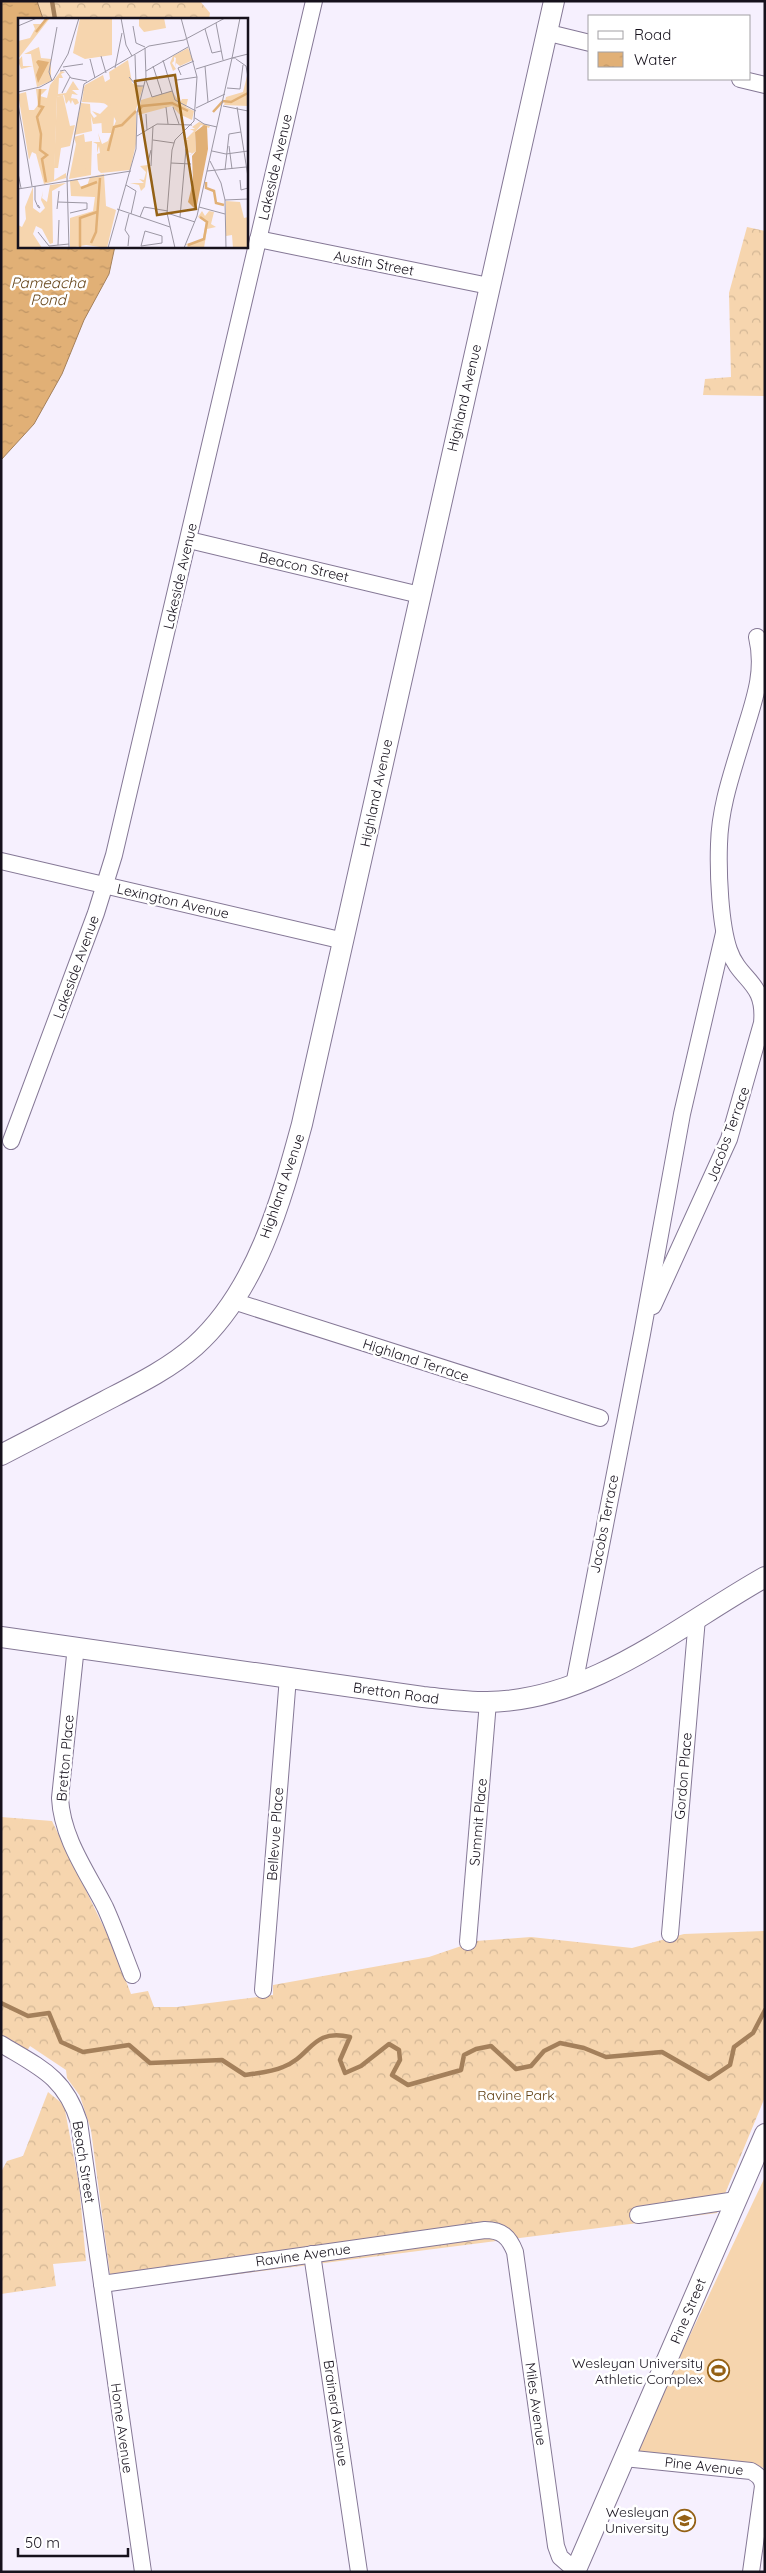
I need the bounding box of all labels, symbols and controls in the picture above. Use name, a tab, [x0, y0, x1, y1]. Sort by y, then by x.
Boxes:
legend	[588, 15, 751, 80]
inset map	[18, 18, 248, 248]
text: Road	[634, 25, 671, 44]
text: Water	[634, 50, 677, 69]
street label: Lakeside Avenue	[254, 112, 296, 222]
street label: Austin Street	[332, 246, 416, 280]
water label: Pameacha Pond	[11, 273, 86, 309]
street label: Highland Avenue	[443, 342, 485, 453]
street label: Lakeside Avenue	[159, 521, 201, 631]
street label: Beacon Street	[257, 548, 351, 586]
street label: Highland Avenue	[356, 737, 396, 849]
street label: Lexington Avenue	[115, 879, 231, 923]
street label: Lakeside Avenue	[49, 913, 103, 1021]
street label: Jacobs Terrace	[702, 1084, 754, 1184]
street label: Highland Avenue	[256, 1131, 308, 1241]
street label: Highland Terrace	[361, 1334, 472, 1386]
street label: Jacobs Terrace	[586, 1473, 622, 1575]
street label: Bretton Road	[352, 1678, 440, 1708]
street label: Bretton Place	[52, 1714, 78, 1802]
street label: Gordon Place	[670, 1732, 696, 1820]
street label: Summit Place	[465, 1777, 491, 1867]
street label: Bellevue Place	[263, 1787, 287, 1881]
park label: Ravine Park	[477, 2086, 555, 2104]
street label: Beach Street	[69, 2120, 99, 2205]
street label: Ravine Avenue	[254, 2239, 352, 2271]
street label: Pine Street	[666, 2275, 710, 2346]
place label: Wesleyan University Athletic Complex	[572, 2354, 703, 2388]
street label: Brainerd Avenue	[320, 2359, 352, 2467]
sports icon: Wesleyan University Athletic Complex	[707, 2359, 731, 2383]
street label: Miles Avenue	[521, 2361, 551, 2447]
street label: Home Avenue	[107, 2382, 137, 2474]
street label: Pine Avenue	[664, 2453, 744, 2479]
place label: Wesleyan University	[605, 2503, 669, 2537]
school or university icon: Wesleyan University	[673, 2508, 697, 2532]
scale bar	[18, 2526, 128, 2558]
text: 50 m	[25, 2533, 60, 2552]

